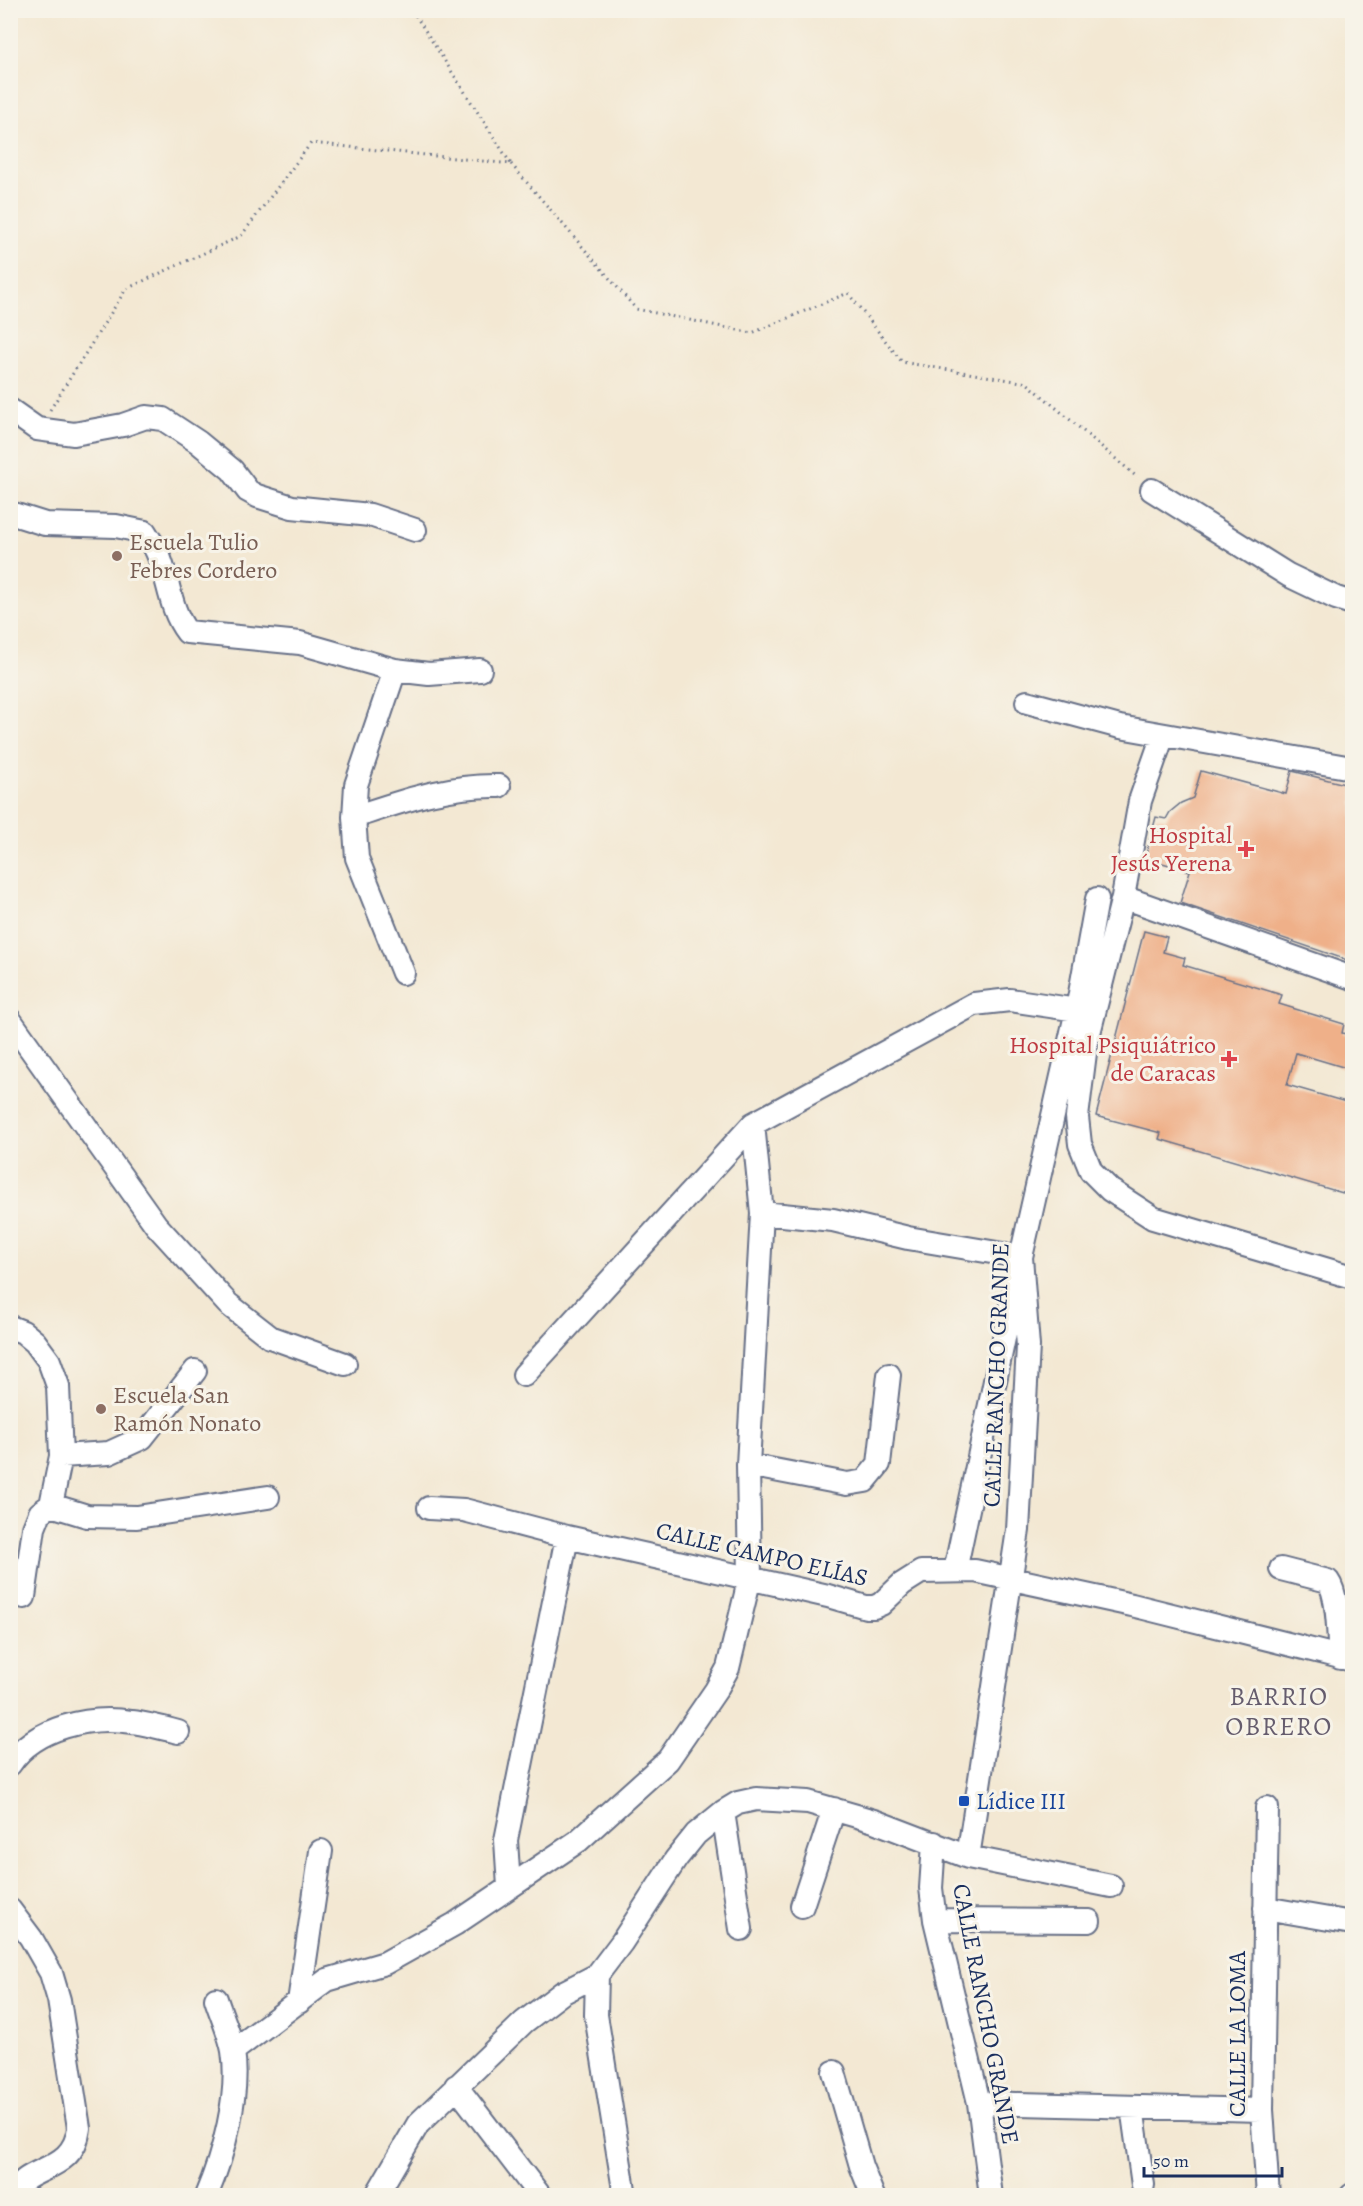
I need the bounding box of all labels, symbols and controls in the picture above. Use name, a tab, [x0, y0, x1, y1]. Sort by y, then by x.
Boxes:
place label: Escuela Tulio Febres Cordero	[129, 526, 277, 586]
marker: Escuela Tulio Febres Cordero	[110, 549, 124, 563]
place label: Hospital Jesús Yerena	[1111, 819, 1233, 879]
marker: Hospital Jesús Yerena	[1237, 840, 1255, 858]
place label: Hospital Psiquiátrico de Caracas	[1009, 1029, 1216, 1089]
marker: Hospital Psiquiátrico de Caracas	[1220, 1050, 1238, 1068]
street label: CALLE RANCHO GRANDE	[975, 1242, 1017, 1508]
place label: Escuela San Ramón Nonato	[113, 1379, 261, 1439]
marker: Escuela San Ramón Nonato	[94, 1402, 108, 1416]
street label: CALLE CAMPO ELÍAS	[653, 1514, 871, 1594]
district label: BARRIO OBRERO	[1225, 1679, 1333, 1744]
place label: Lídice III	[976, 1785, 1066, 1817]
marker: Lídice III	[957, 1794, 971, 1808]
street label: CALLE RANCHO GRANDE	[945, 1881, 1027, 2147]
street label: CALLE LA LOMA	[1221, 1950, 1253, 2117]
scale bar	[1144, 2140, 1282, 2178]
text: 50 m	[1153, 2149, 1189, 2173]

